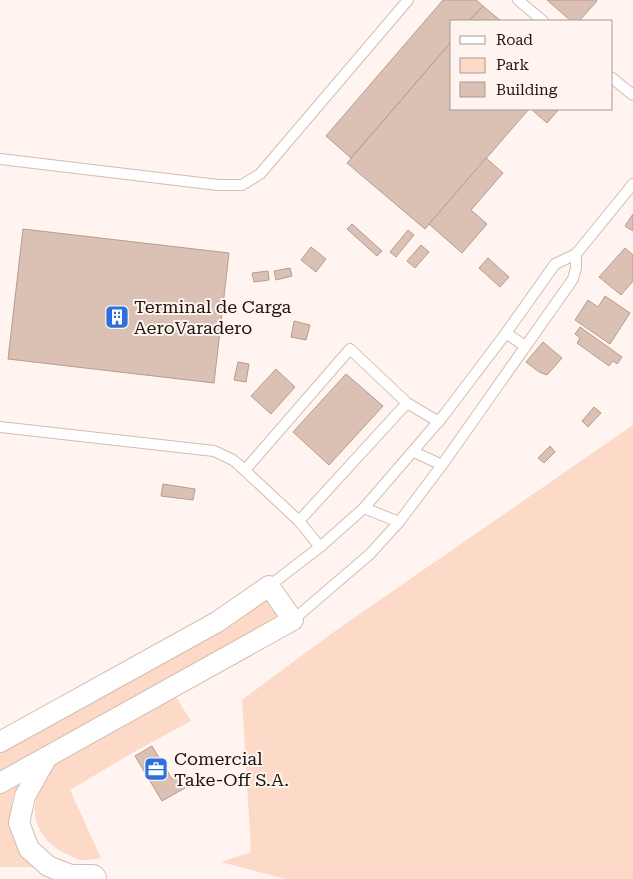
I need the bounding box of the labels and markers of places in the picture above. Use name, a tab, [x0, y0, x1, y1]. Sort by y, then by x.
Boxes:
place label: Terminal de Carga AeroVaradero	[134, 296, 292, 338]
building icon: Terminal de Carga AeroVaradero	[104, 304, 130, 330]
place label: Comercial Take-Off S.A.	[174, 748, 289, 790]
office icon: Comercial Take-Off S.A.	[143, 756, 169, 782]

